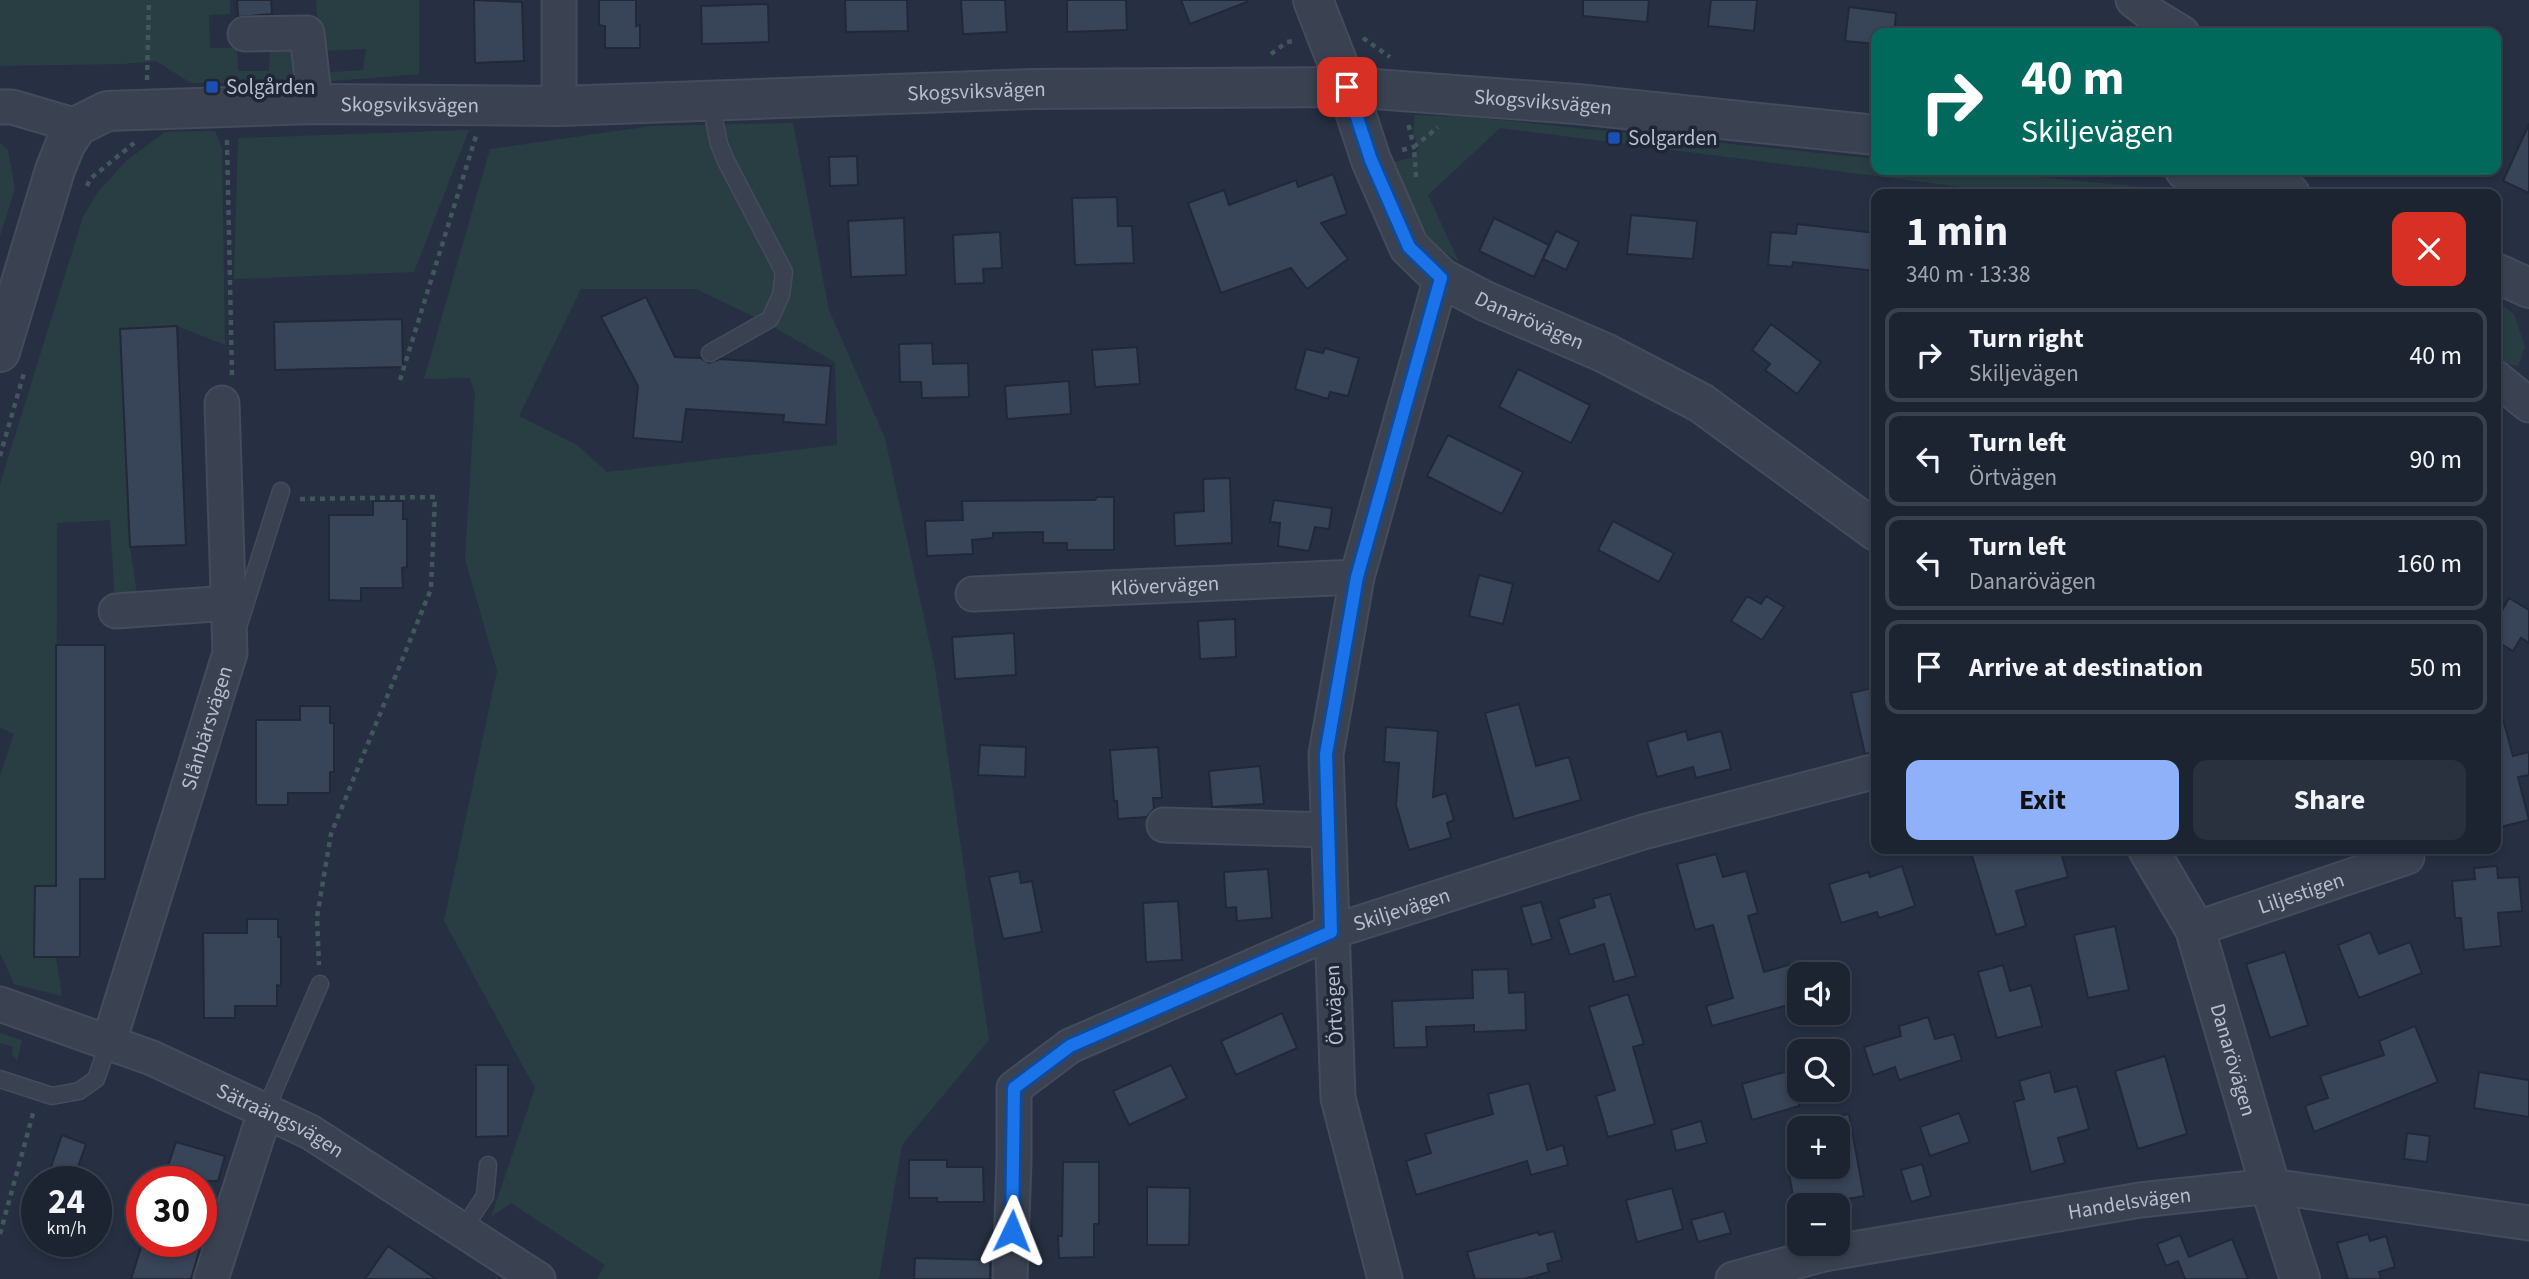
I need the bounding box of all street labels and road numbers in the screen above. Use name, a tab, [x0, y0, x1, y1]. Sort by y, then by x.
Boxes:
street label: Skogsviksvägen	[907, 74, 1046, 108]
street label: Skogsviksvägen	[1473, 81, 1613, 123]
street label: Skogsviksvägen	[340, 89, 479, 120]
street label: Danarövägen	[1470, 283, 1589, 357]
street label: Klövervägen	[1110, 568, 1220, 603]
street label: Slånbärsvägen	[173, 662, 240, 794]
street label: Liljestigen	[2254, 864, 2348, 922]
street label: Skiljevägen	[1349, 880, 1454, 939]
street label: Örtvägen	[1317, 964, 1351, 1046]
street label: Danarövägen	[2202, 1000, 2264, 1120]
street label: Sätraängsvägen	[212, 1075, 350, 1165]
street label: Handelsvägen	[2065, 1180, 2192, 1227]

